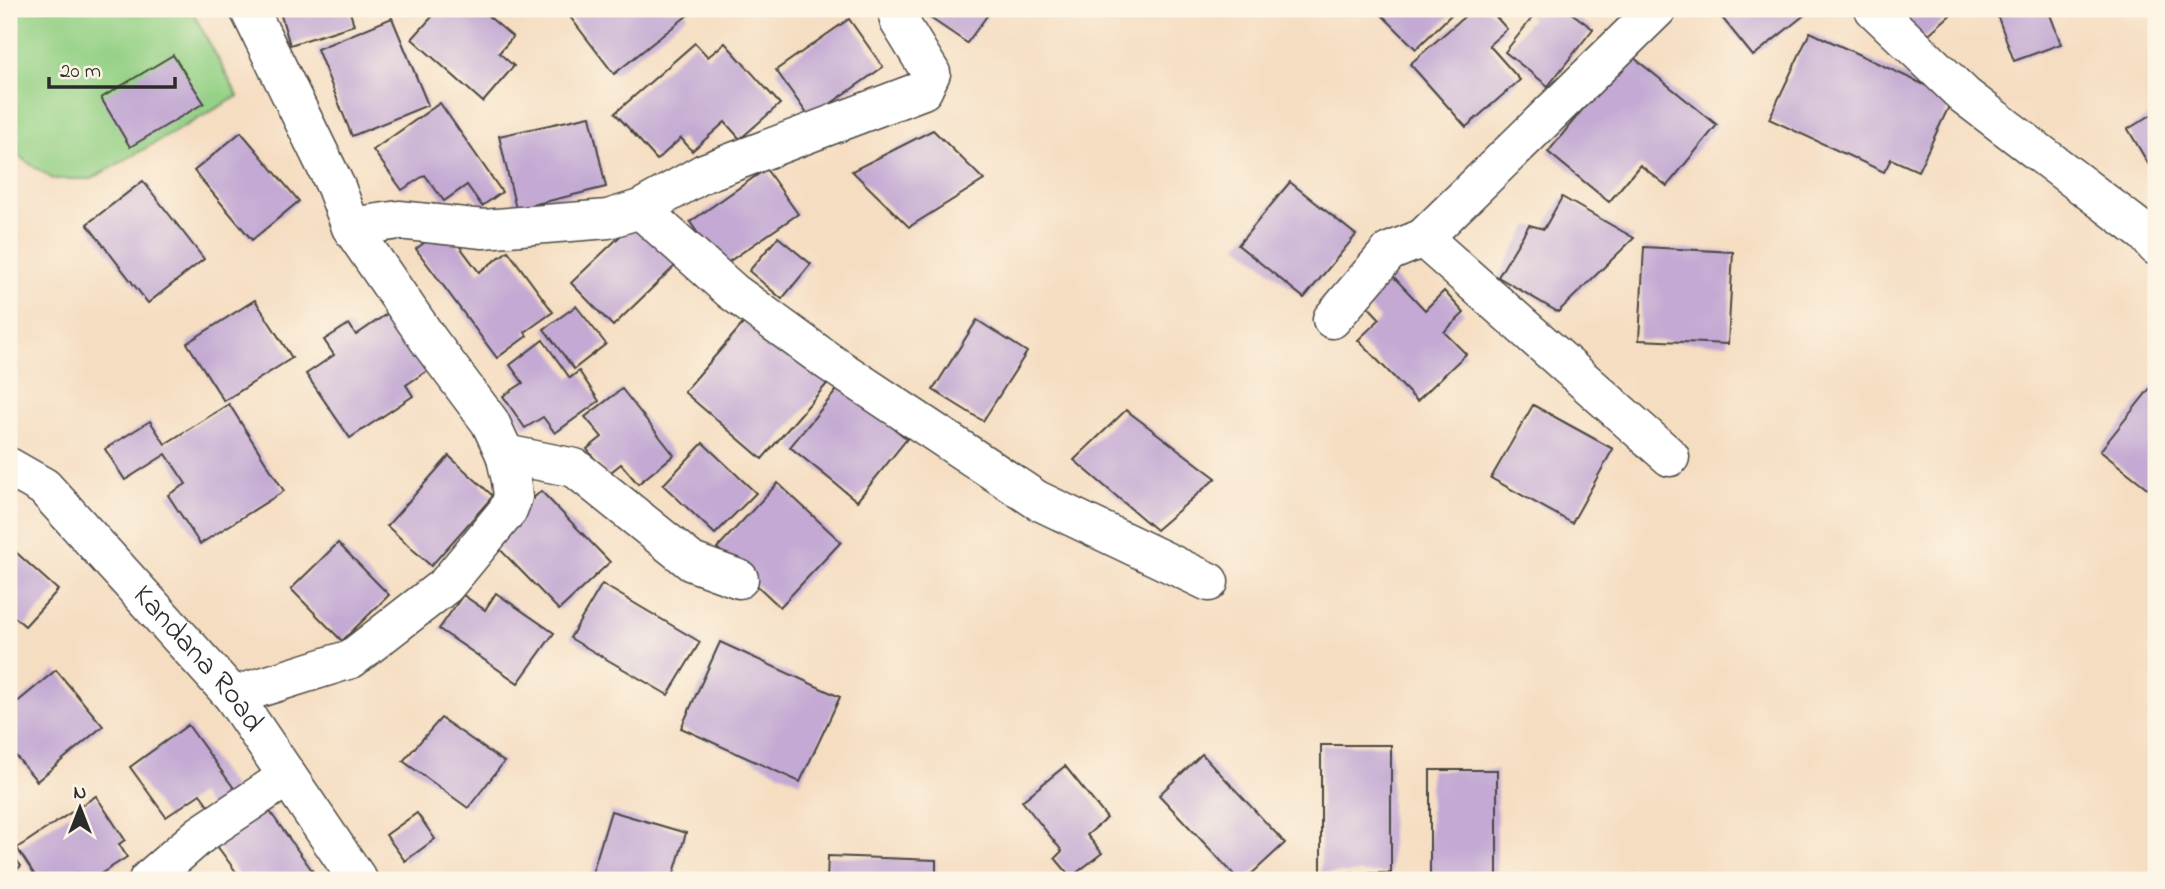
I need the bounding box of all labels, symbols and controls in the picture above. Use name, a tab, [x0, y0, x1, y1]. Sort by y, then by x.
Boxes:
scale bar	[49, 46, 175, 90]
text: 20 m	[60, 57, 101, 87]
street label: Kandana Road	[121, 576, 274, 742]
north arrow	[46, 774, 116, 844]
text: N	[74, 780, 87, 807]

